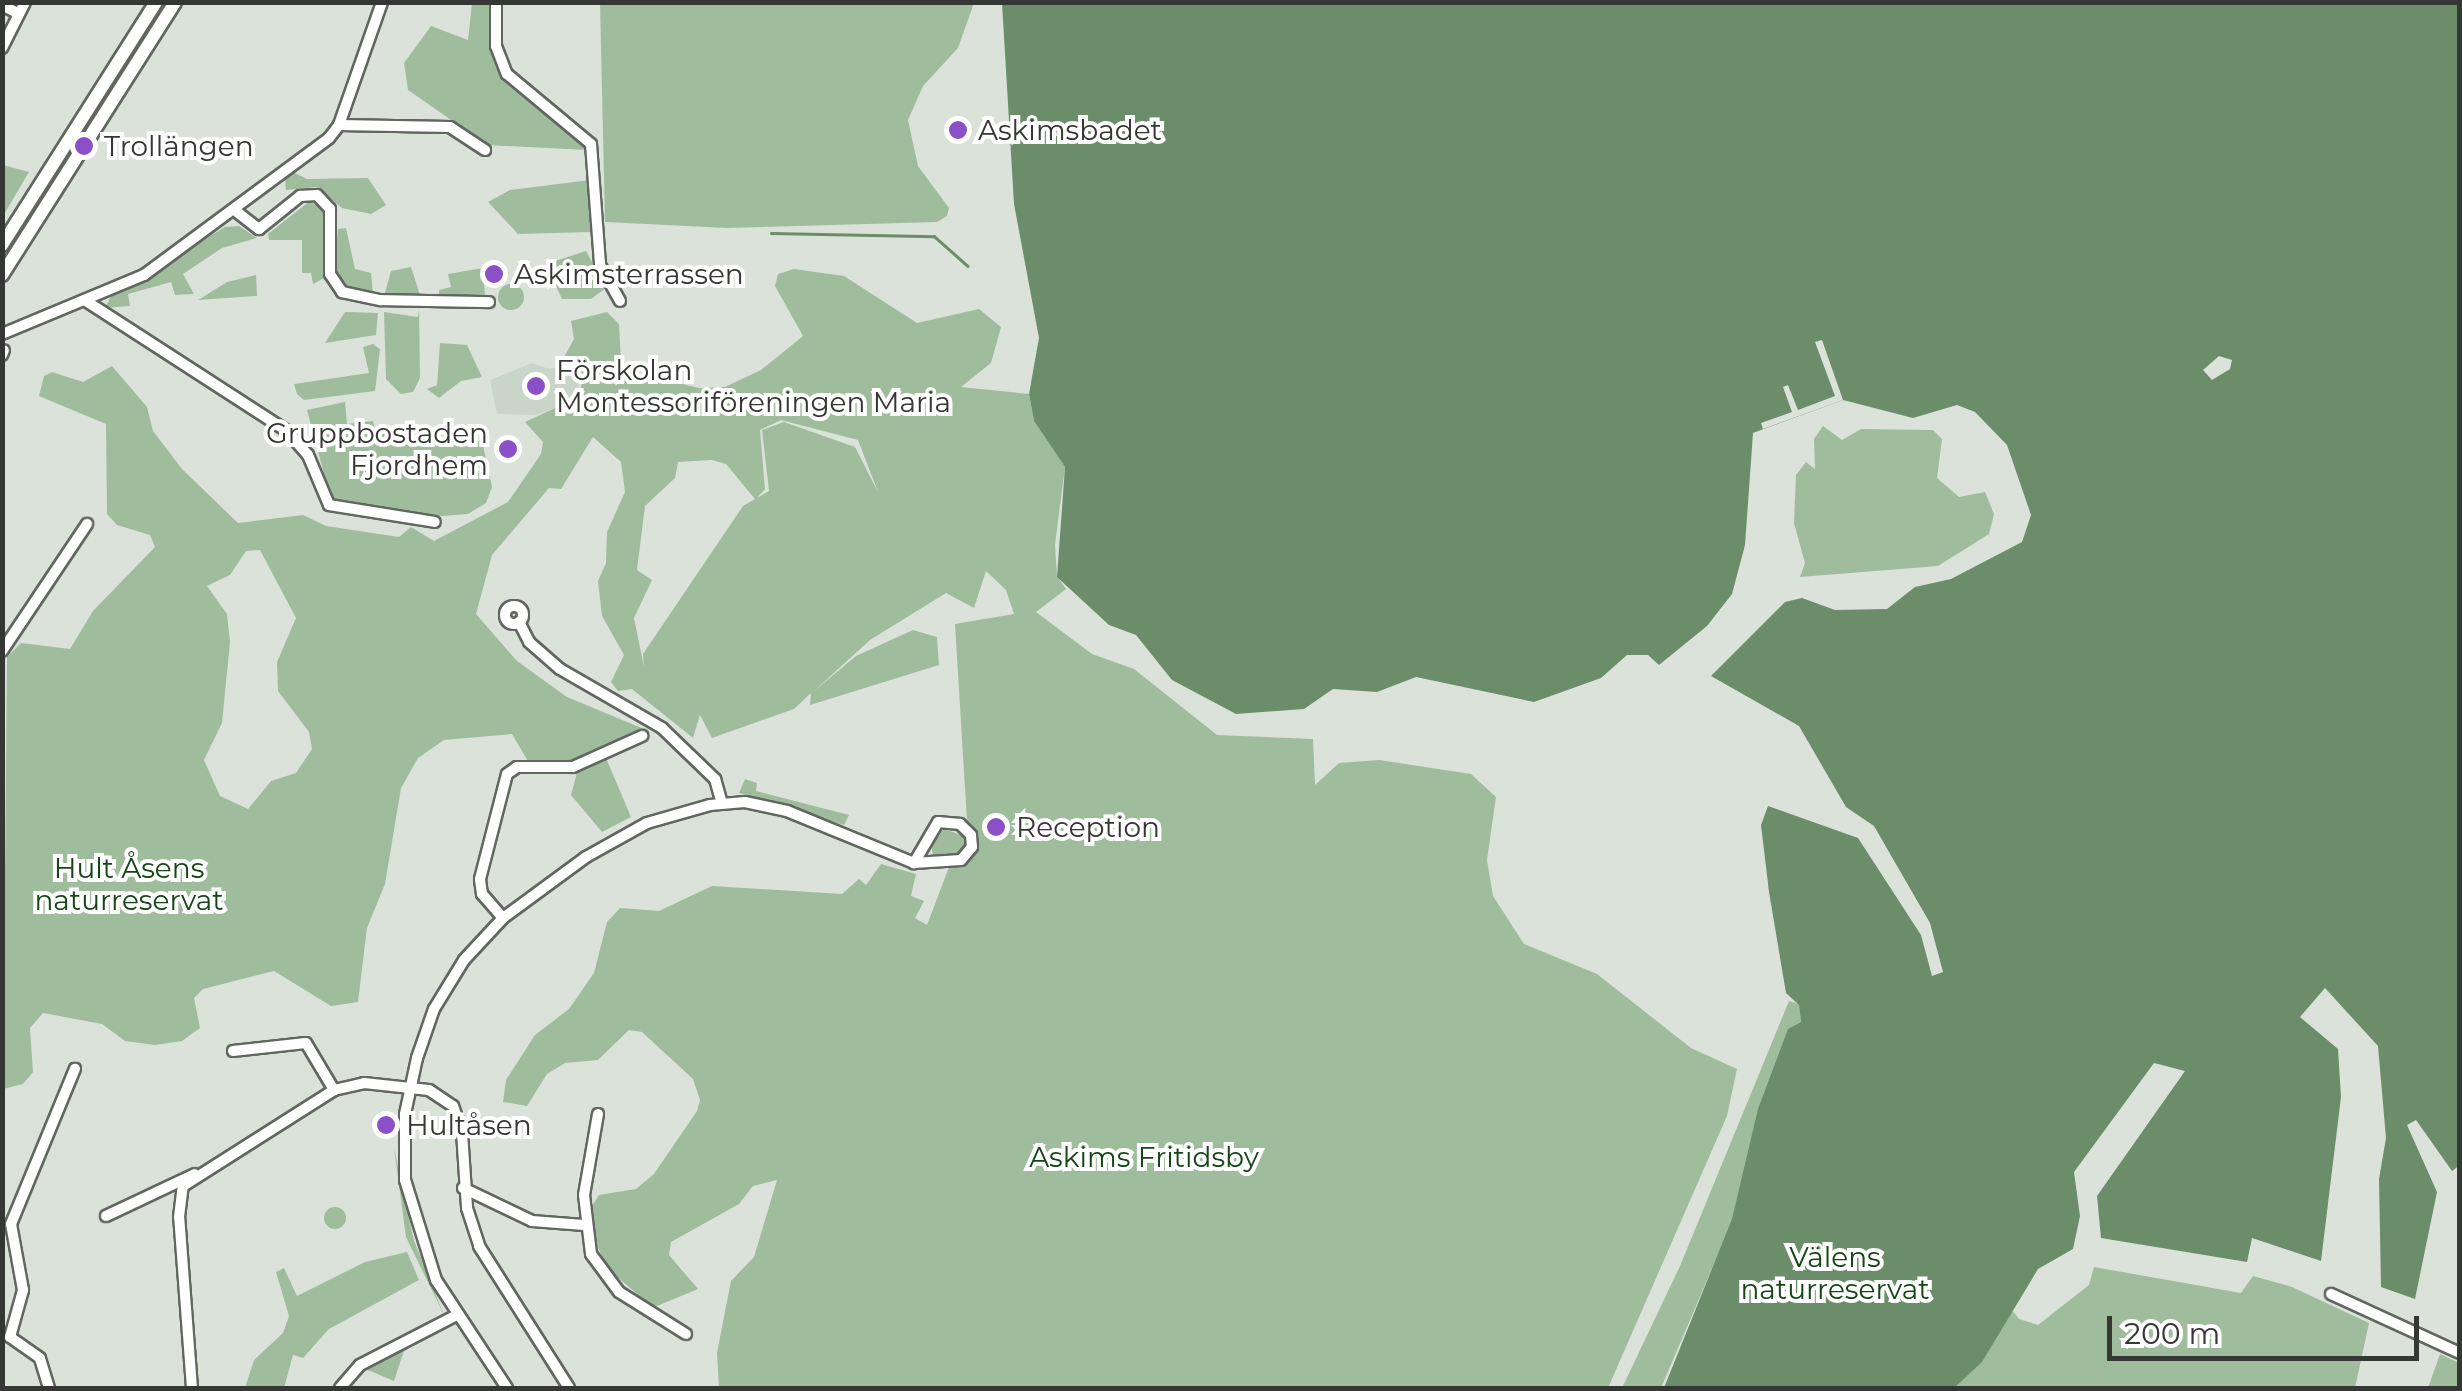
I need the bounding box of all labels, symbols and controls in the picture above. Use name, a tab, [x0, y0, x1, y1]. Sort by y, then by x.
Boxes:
place label: Askimsbadet	[978, 113, 1162, 147]
marker: Askimsbadet	[947, 119, 969, 141]
place label: Trollängen	[104, 129, 254, 163]
marker: Trollängen	[73, 135, 95, 157]
place label: Askimsterrassen	[514, 257, 744, 291]
marker: Askimsterrassen	[483, 263, 505, 285]
place label: Förskolan Montessoriföreningen Maria	[556, 353, 951, 419]
marker: Förskolan Montessoriföreningen Maria	[525, 375, 547, 397]
place label: Gruppbostaden Fjordhem	[266, 416, 488, 482]
marker: Gruppbostaden Fjordhem	[497, 438, 519, 460]
place label: Reception	[1016, 810, 1160, 844]
marker: Reception	[985, 816, 1007, 838]
park label: Hult Åsens naturreservat	[34, 851, 224, 917]
place label: Hultåsen	[406, 1108, 532, 1142]
marker: Hultåsen	[375, 1114, 397, 1136]
park label: Askims Fritidsby	[1029, 1140, 1259, 1174]
park label: Välens naturreservat	[1740, 1240, 1930, 1306]
scale bar	[2112, 1296, 2424, 1358]
text: 200 m	[2124, 1315, 2220, 1352]

